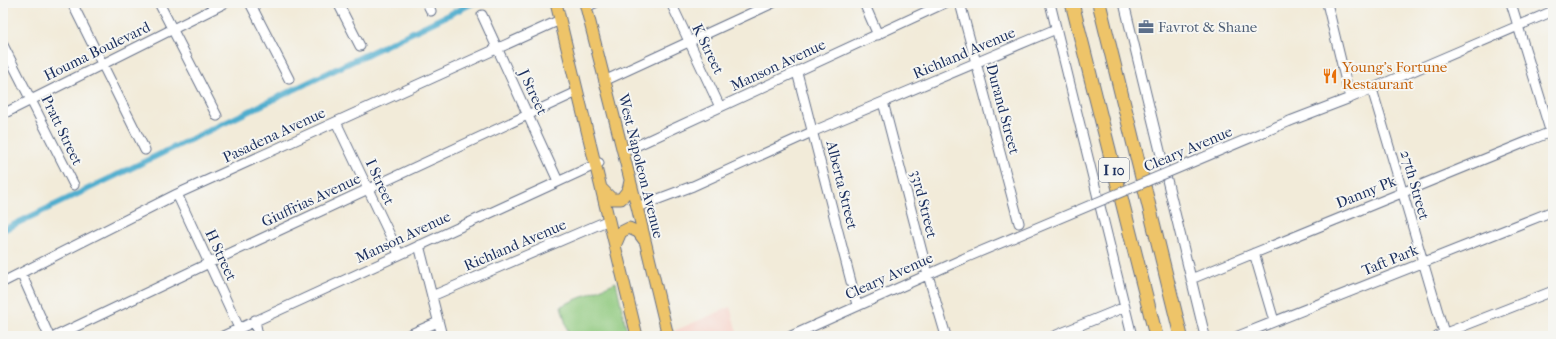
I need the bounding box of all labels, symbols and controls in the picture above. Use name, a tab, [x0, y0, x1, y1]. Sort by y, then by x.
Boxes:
street label: Houma Boulevard	[41, 17, 154, 85]
office icon: Favrot & Shane	[1137, 18, 1155, 36]
place label: Favrot & Shane	[1158, 18, 1258, 36]
street label: K Street	[688, 21, 728, 78]
street label: Richland Avenue	[910, 23, 1019, 83]
street label: Manson Avenue	[728, 35, 829, 95]
place label: Young’s Fortune Restaurant	[1341, 58, 1448, 93]
street label: Durand Street	[982, 62, 1024, 157]
street label: J Street	[514, 65, 552, 118]
restaurant icon: Young’s Fortune Restaurant	[1321, 67, 1339, 85]
street label: West Napoleon Avenue	[614, 91, 668, 241]
street label: Pratt Street	[37, 92, 87, 169]
street label: Pasadena Avenue	[220, 103, 329, 167]
street label: Cleary Avenue	[1141, 122, 1236, 176]
street label: Alberta Street	[822, 138, 862, 232]
street label: 27th Street	[1396, 148, 1434, 222]
street label: I Street	[362, 156, 399, 208]
road number: I 10	[1099, 158, 1129, 182]
street label: 33rd Street	[907, 168, 941, 241]
street label: Giuffrias Avenue	[259, 169, 364, 231]
street label: Danny Pk	[1333, 172, 1399, 212]
street label: Manson Avenue	[353, 207, 454, 267]
street label: Richland Avenue	[461, 215, 570, 275]
street label: H Street	[201, 226, 241, 284]
street label: Taft Park	[1359, 240, 1421, 279]
street label: Cleary Avenue	[842, 248, 936, 303]

